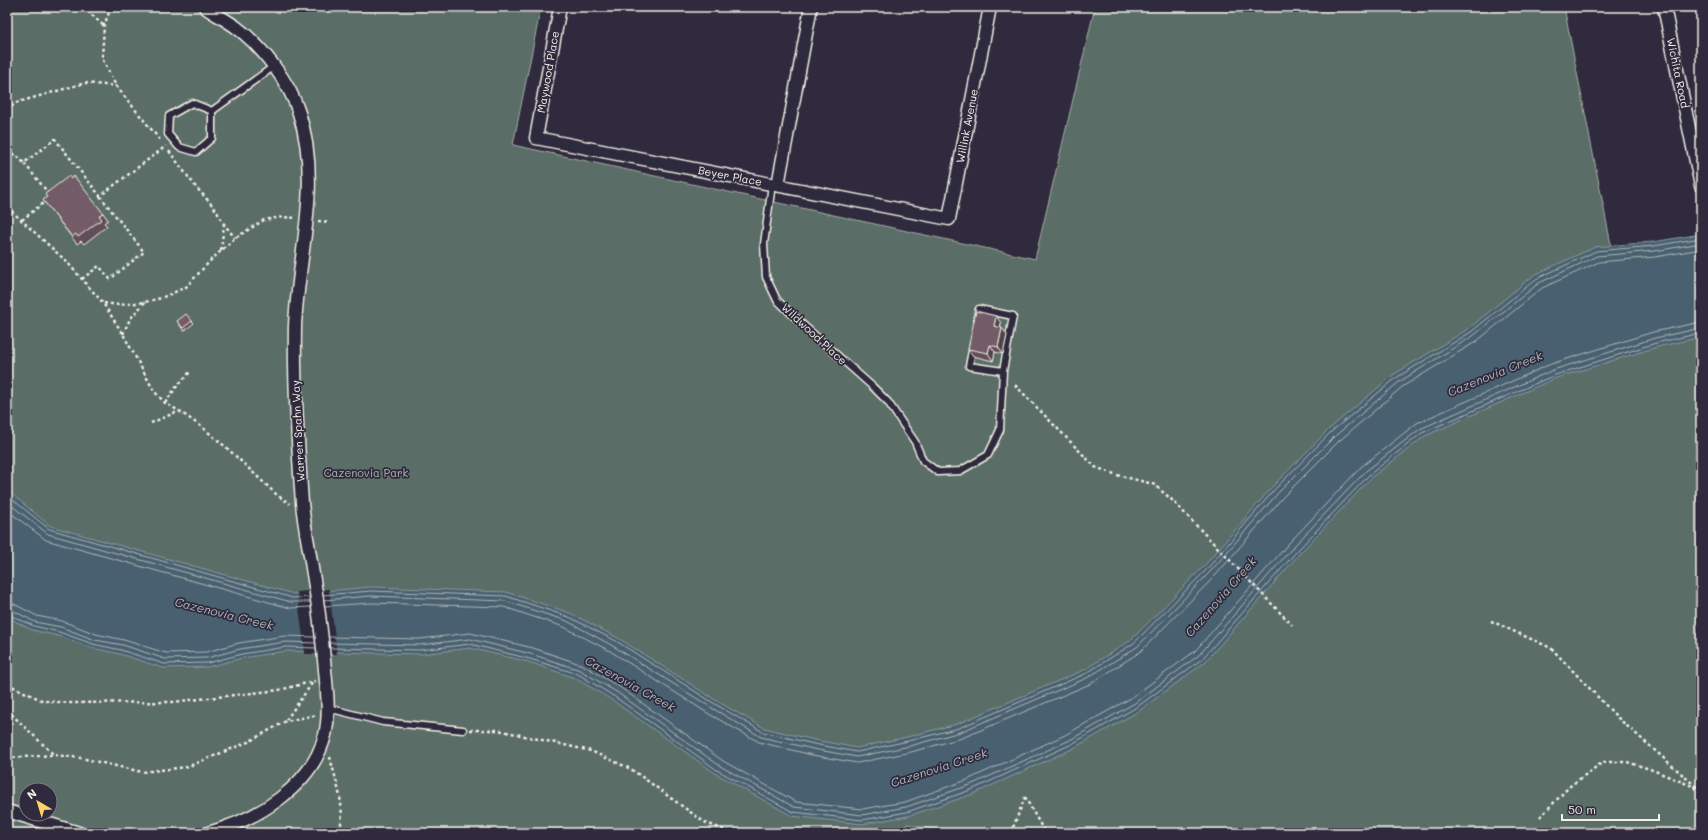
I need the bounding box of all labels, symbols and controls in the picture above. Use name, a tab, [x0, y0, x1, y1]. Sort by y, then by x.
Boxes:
street label: Maywood Place	[533, 30, 562, 114]
street label: Wichita Road	[1664, 36, 1693, 110]
street label: Willink Avenue	[952, 87, 981, 164]
street label: Beyer Place	[697, 162, 764, 189]
street label: Wildwood Place	[778, 299, 850, 368]
water label: Cazenovia Creek	[1445, 346, 1545, 399]
street label: Warren Spahn Way	[287, 380, 308, 482]
park label: Cazenovia Park	[324, 465, 409, 480]
water label: Cazenovia Creek	[1181, 552, 1260, 640]
water label: Cazenovia Creek	[173, 593, 276, 633]
water label: Cazenovia Creek	[582, 652, 679, 715]
water label: Cazenovia Creek	[888, 744, 990, 790]
north arrow	[18, 782, 58, 822]
text: N	[24, 785, 39, 802]
scale bar	[1562, 796, 1659, 822]
text: 50 m	[1568, 801, 1596, 817]

